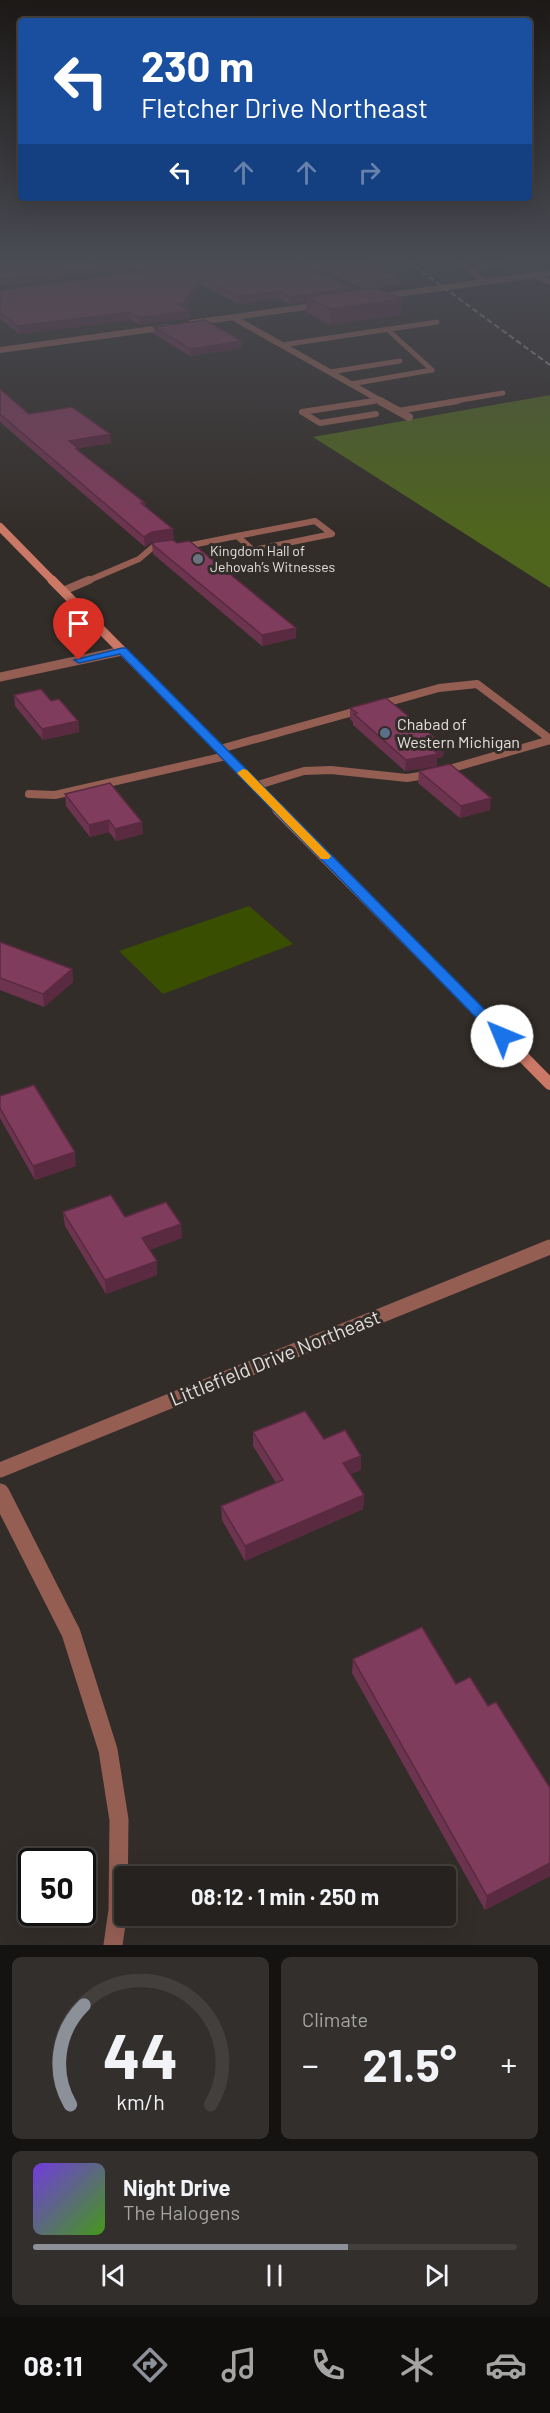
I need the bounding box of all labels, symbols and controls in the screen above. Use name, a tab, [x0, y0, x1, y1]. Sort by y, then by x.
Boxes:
text: 230 m	[141, 40, 254, 90]
icon: left	[42, 42, 120, 120]
text: Fletcher Drive Northeast	[141, 91, 428, 123]
icon: left	[164, 156, 197, 189]
icon: ahead	[227, 156, 260, 189]
icon: ahead	[290, 156, 323, 189]
icon: right	[353, 156, 386, 189]
place label: Kingdom Hall of Jehovah’s Witnesses	[210, 542, 336, 575]
marker: Kingdom Hall of Jehovah’s Witnesses	[191, 552, 205, 566]
pin	[53, 598, 104, 660]
icon: arrive	[62, 607, 95, 640]
place label: Chabad of Western Michigan	[397, 714, 520, 751]
marker: Chabad of Western Michigan	[378, 726, 392, 740]
position arrow	[470, 1004, 534, 1068]
street label: Littlefield Drive Northeast	[166, 1304, 383, 1410]
speed limit sign: 50	[18, 1848, 96, 1926]
text: 08:12 · 1 min · 250 m	[191, 1883, 379, 1909]
text: Climate	[302, 2007, 368, 2031]
text: 44	[103, 2017, 178, 2091]
text: 21.5°	[362, 2037, 457, 2091]
text: −	[302, 2044, 319, 2084]
text: +	[501, 2044, 517, 2084]
text: km/h	[116, 2089, 165, 2114]
text: Night Drive	[123, 2174, 231, 2200]
text: The Halogens	[123, 2200, 240, 2224]
icon: previous	[97, 2259, 130, 2292]
icon: pause	[258, 2259, 291, 2292]
icon: next	[420, 2259, 453, 2292]
icon: directions	[129, 2344, 171, 2386]
icon: music	[218, 2344, 260, 2386]
icon: phone	[307, 2344, 349, 2386]
icon: climate	[396, 2344, 438, 2386]
icon: car	[485, 2344, 527, 2386]
text: 08:11	[23, 2349, 83, 2381]

